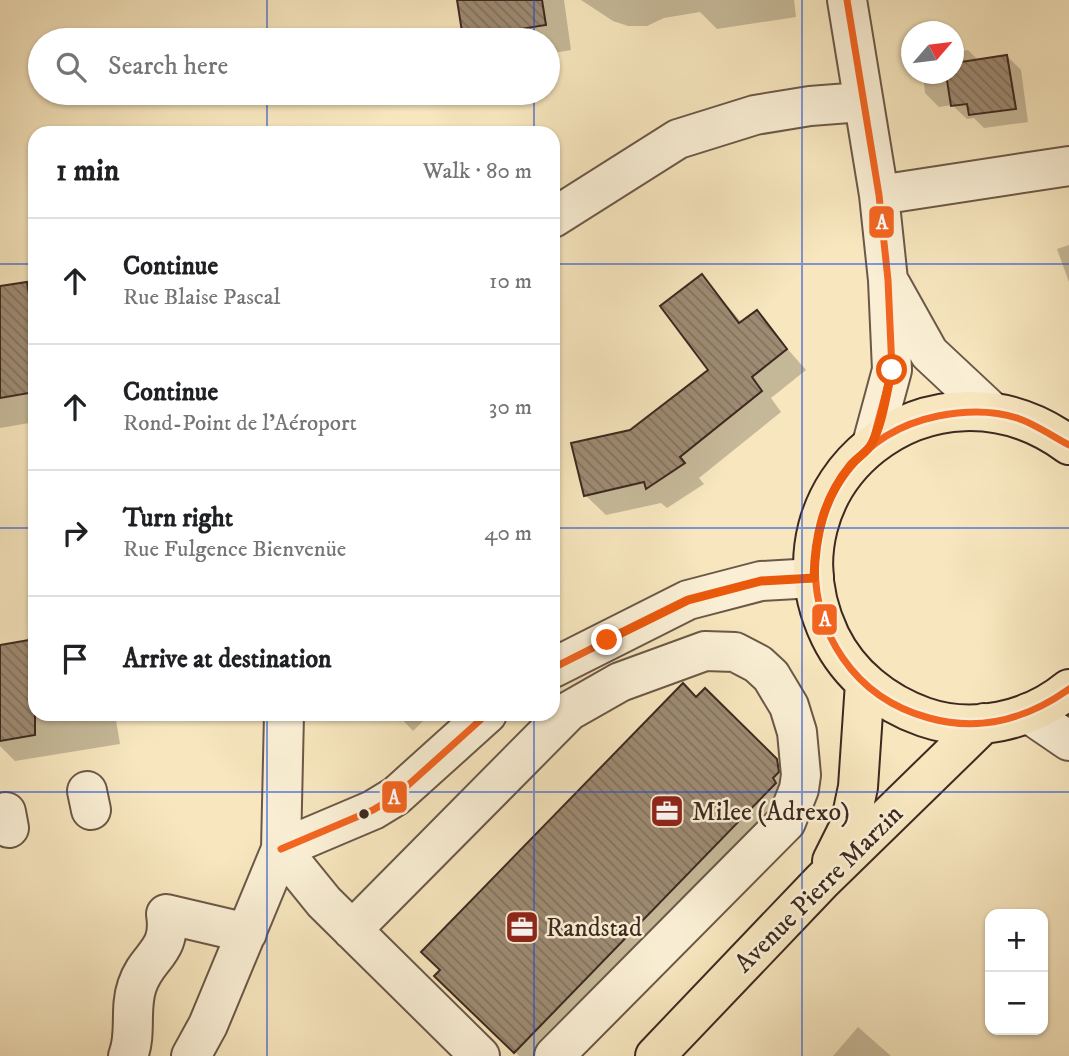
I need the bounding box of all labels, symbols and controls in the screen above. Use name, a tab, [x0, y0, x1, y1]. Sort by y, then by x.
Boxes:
north arrow	[901, 21, 964, 84]
search box	[28, 28, 560, 105]
icon: search	[52, 48, 90, 86]
text: Search here	[108, 50, 228, 83]
text: 1 min	[56, 153, 119, 190]
text: Walk · 80 m	[423, 157, 532, 186]
line badge: A	[868, 205, 895, 239]
text: A	[875, 212, 889, 235]
text: Continue	[123, 250, 218, 283]
icon: ahead	[56, 262, 94, 300]
text: 10 m	[489, 267, 532, 296]
text: Rue Blaise Pascal	[123, 283, 280, 312]
route start	[876, 354, 907, 385]
text: Continue	[123, 376, 218, 409]
icon: ahead	[56, 388, 94, 426]
text: 30 m	[489, 393, 532, 422]
text: Rond-Point de l'Aéroport	[123, 409, 357, 438]
text: Turn right	[123, 502, 233, 535]
icon: right	[56, 514, 94, 552]
text: 40 m	[484, 519, 532, 548]
text: Rue Fulgence Bienvenüe	[123, 535, 346, 564]
line badge: A	[811, 603, 838, 636]
text: A	[818, 609, 832, 632]
route end	[591, 624, 622, 655]
icon: arrive	[56, 640, 94, 678]
text: Arrive at destination	[123, 643, 332, 676]
line badge: A	[381, 780, 408, 814]
text: A	[387, 787, 401, 810]
office icon: Milee (Adrexo)	[648, 792, 686, 830]
place label: Milee (Adrexo)	[692, 796, 850, 829]
street label: Avenue Pierre Marzin	[728, 798, 911, 980]
unlabelled marker	[357, 807, 371, 821]
office icon: Randstad	[503, 908, 541, 946]
map controls	[985, 909, 1048, 1035]
button: +	[985, 909, 1048, 972]
place label: Randstad	[546, 912, 642, 945]
button: −	[985, 972, 1048, 1035]

